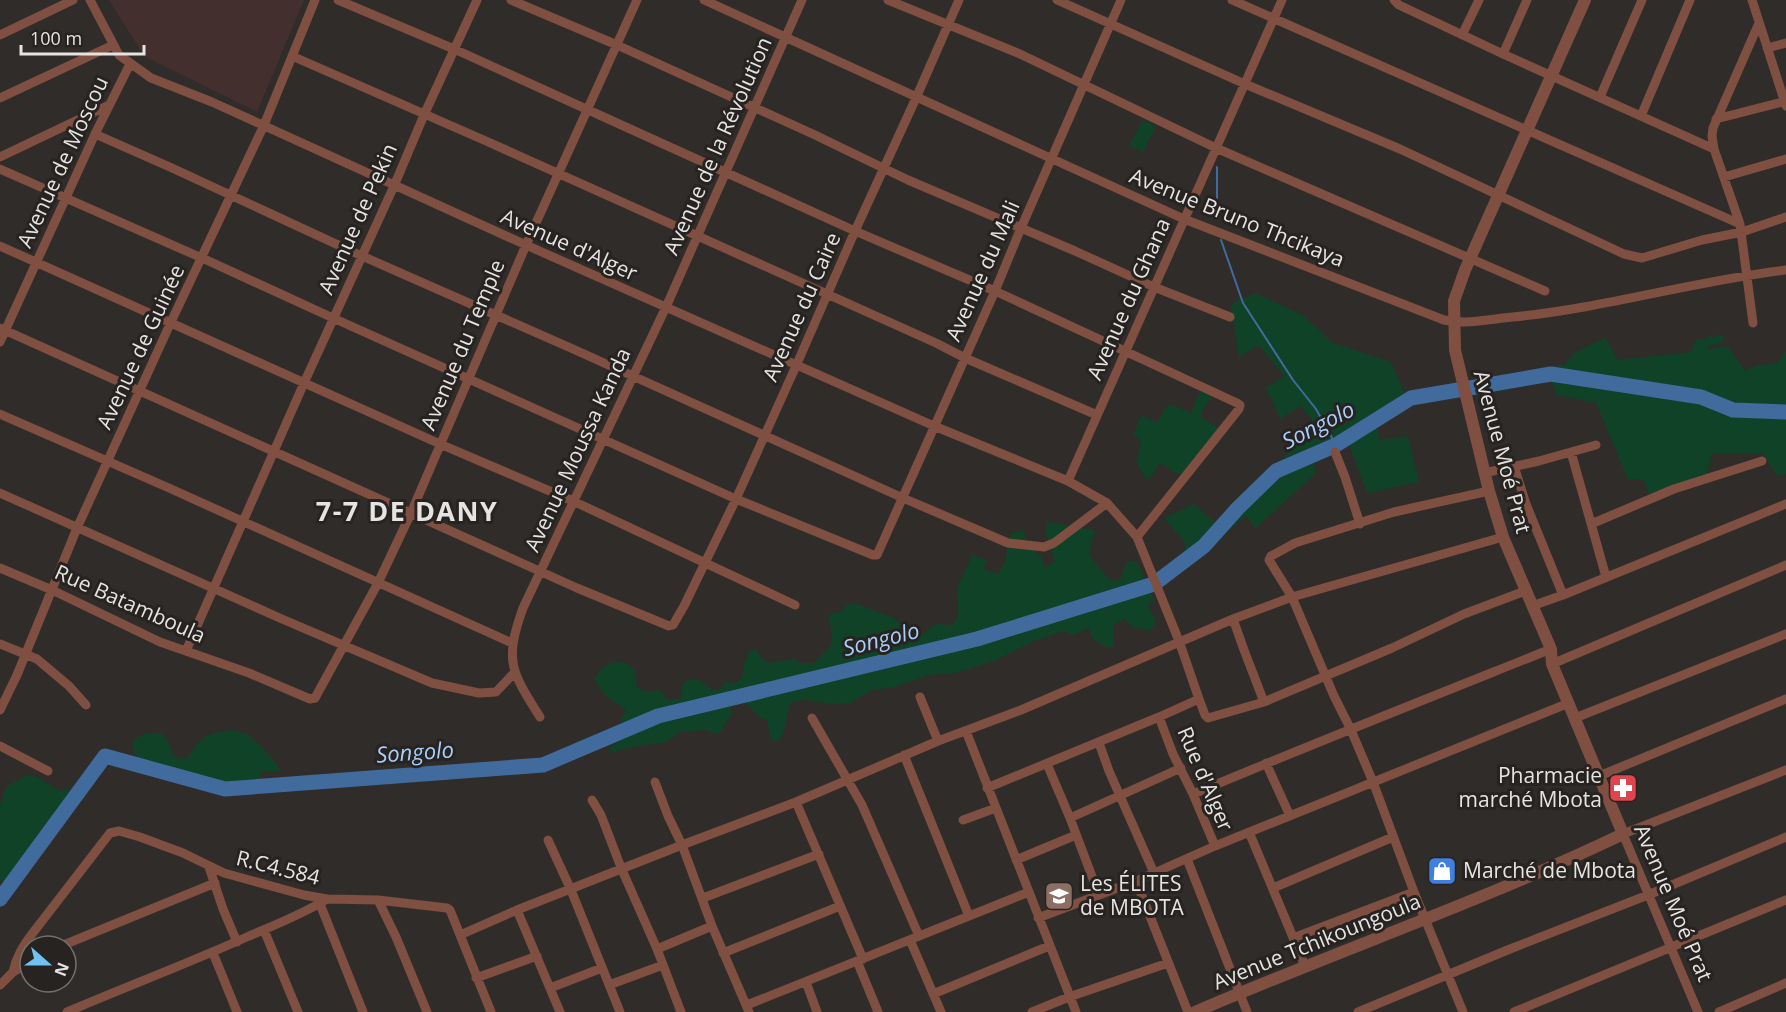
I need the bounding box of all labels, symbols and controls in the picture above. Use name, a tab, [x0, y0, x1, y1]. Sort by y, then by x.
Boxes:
scale bar	[21, 18, 144, 56]
text: 100 m	[30, 26, 82, 50]
street label: Avenue de la Révolution	[656, 32, 778, 259]
street label: Avenue de Moscou	[10, 71, 114, 252]
street label: Avenue de Pekin	[311, 139, 403, 298]
street label: Avenue Bruno Thcikaya	[1126, 161, 1349, 273]
street label: Avenue du Mali	[939, 196, 1026, 345]
street label: Avenue d'Alger	[497, 202, 642, 287]
street label: Avenue du Ghana	[1080, 213, 1176, 384]
street label: Avenue du Caire	[756, 228, 846, 386]
street label: Avenue du Temple	[414, 255, 511, 434]
street label: Avenue de Guinée	[90, 260, 191, 433]
street label: Avenue Moussa Kanda	[517, 343, 637, 556]
street label: Avenue Moé Prat	[1468, 367, 1538, 536]
water label: Songolo	[1276, 393, 1359, 455]
district label: 7-7 DE DANY	[316, 492, 498, 529]
street label: Rue Batamboula	[51, 557, 210, 649]
water label: Songolo	[839, 614, 922, 662]
street label: Rue d'Alger	[1171, 722, 1241, 835]
water label: Songolo	[375, 733, 455, 769]
place label: Pharmacie marché Mbota	[1459, 761, 1602, 813]
pharmacy icon: Pharmacie marché Mbota	[1607, 772, 1639, 804]
street label: Avenue Moé Prat	[1628, 820, 1720, 985]
street label: R.C4.584	[233, 843, 323, 891]
shop icon: Marché de Mbota	[1426, 855, 1458, 887]
place label: Marché de Mbota	[1463, 856, 1636, 884]
place label: Les ÉLITES de MBOTA	[1080, 869, 1184, 921]
school or university icon: Les ÉLITES de MBOTA	[1043, 880, 1075, 912]
street label: Avenue Tchikoungoula	[1209, 887, 1425, 996]
north arrow	[18, 934, 78, 994]
text: N	[49, 959, 75, 979]

